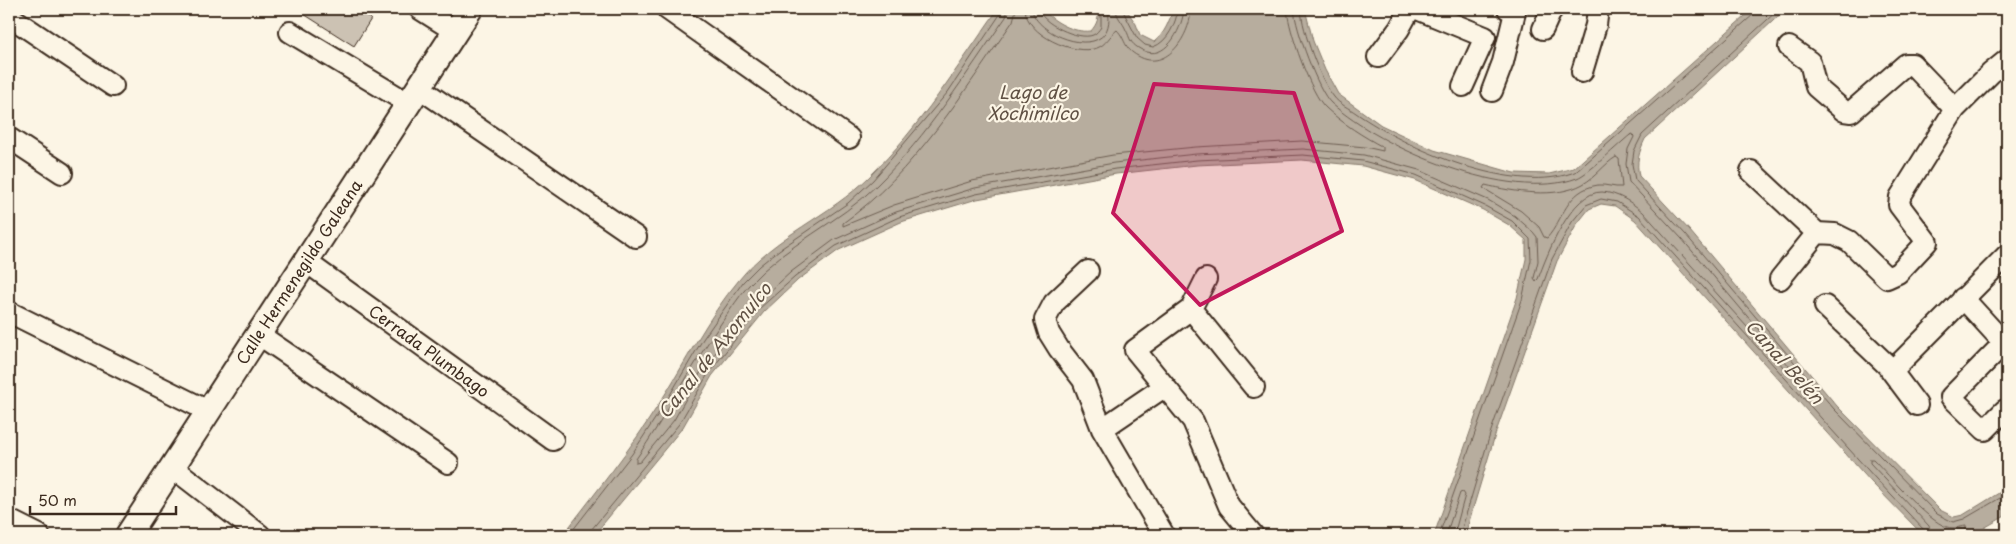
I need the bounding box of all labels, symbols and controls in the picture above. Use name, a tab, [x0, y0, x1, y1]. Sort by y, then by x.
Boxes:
water label: Lago de Xochimilco	[988, 78, 1079, 126]
street label: Calle Hermenegildo Galeana	[229, 174, 367, 369]
water label: Canal de Axomulco	[651, 276, 778, 424]
street label: Cerrada Plumbago	[364, 298, 495, 402]
water label: Canal Belén	[1740, 313, 1831, 410]
scale bar	[30, 484, 176, 516]
text: 50 m	[38, 488, 77, 511]

